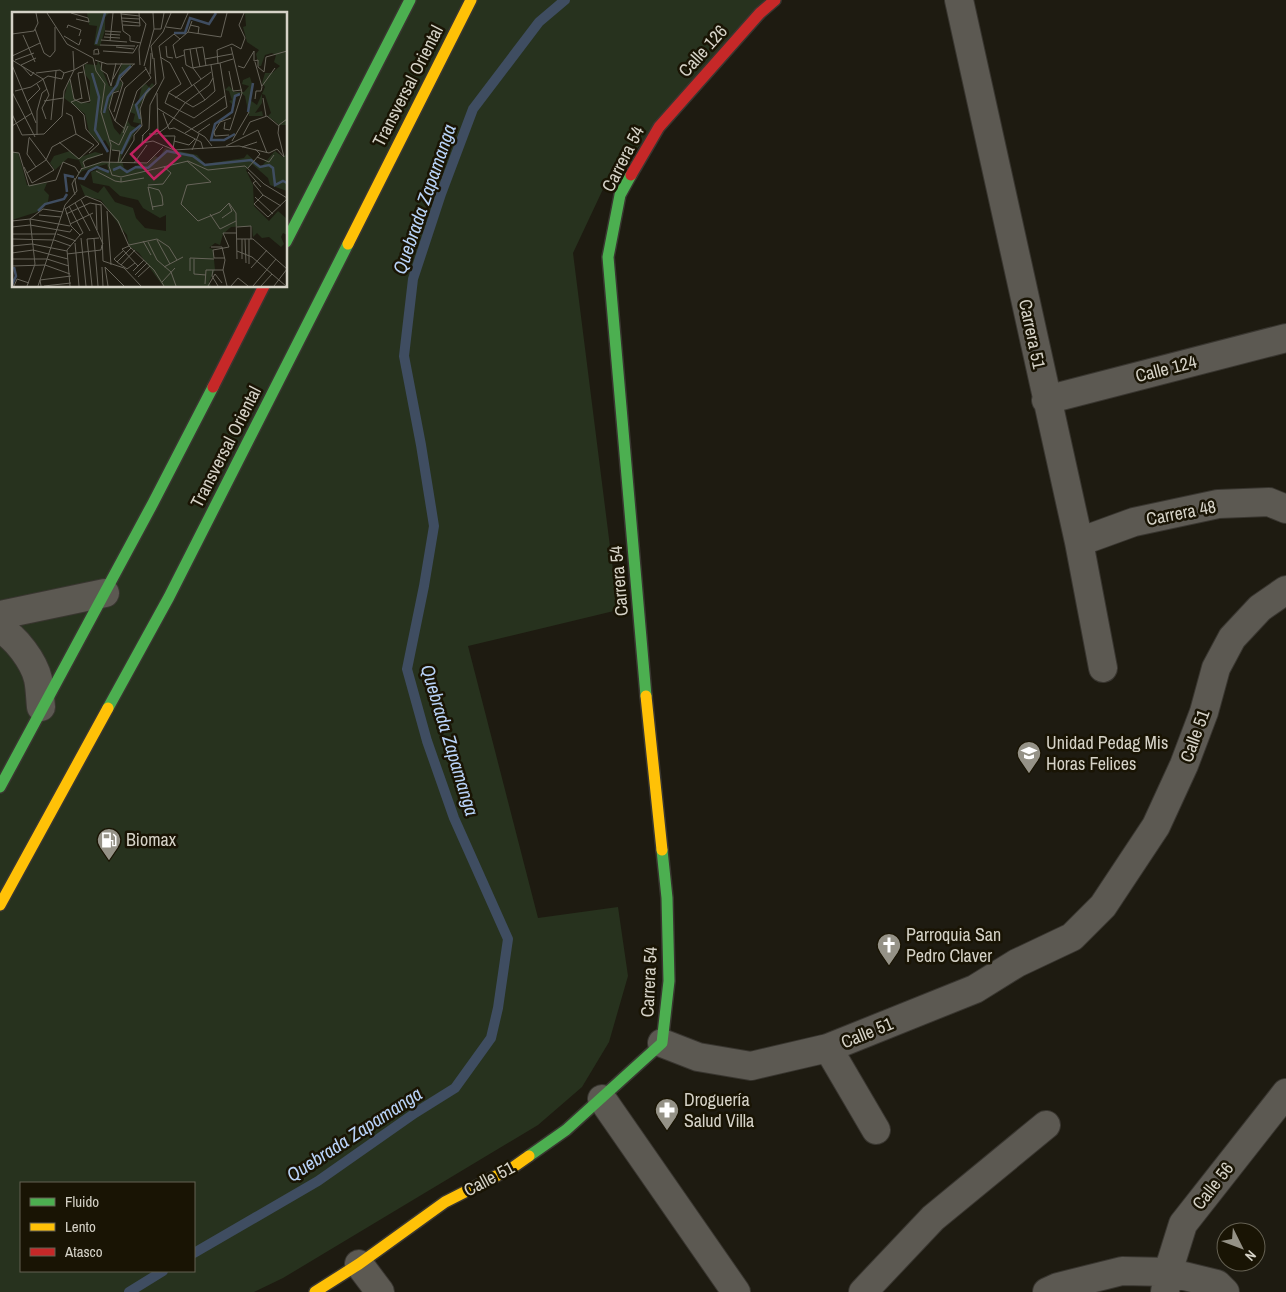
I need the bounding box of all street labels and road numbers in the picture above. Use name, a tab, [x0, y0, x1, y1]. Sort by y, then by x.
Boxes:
street label: Calle 126	[672, 19, 733, 82]
street label: Transversal Oriental	[366, 21, 449, 151]
street label: Carrera 54	[595, 122, 650, 196]
street label: Carrera 51	[1013, 297, 1052, 372]
street label: Calle 124	[1133, 349, 1199, 388]
street label: Transversal Oriental	[184, 382, 267, 512]
street label: Carrera 48	[1144, 494, 1218, 532]
street label: Carrera 54	[603, 545, 634, 617]
street label: Calle 51	[1174, 705, 1216, 766]
street label: Carrera 54	[634, 946, 663, 1018]
street label: Calle 51	[837, 1011, 897, 1054]
street label: Calle 51	[459, 1154, 519, 1202]
street label: Calle 56	[1186, 1157, 1239, 1215]

